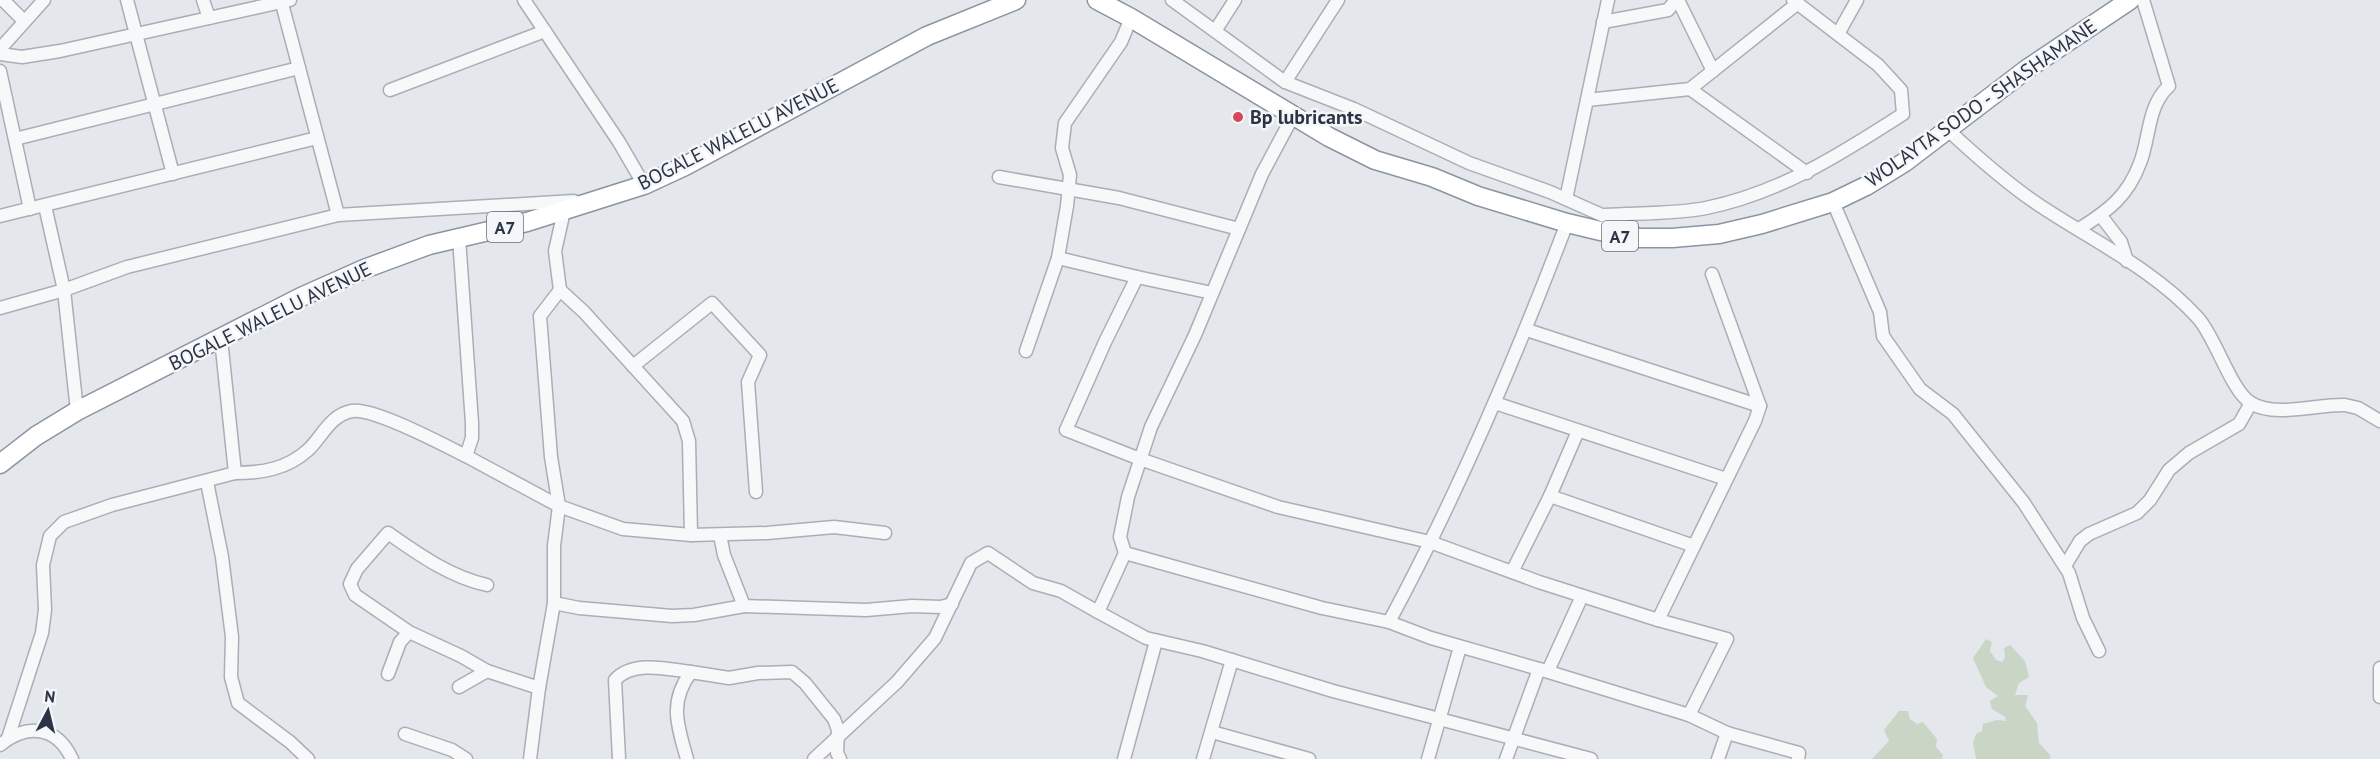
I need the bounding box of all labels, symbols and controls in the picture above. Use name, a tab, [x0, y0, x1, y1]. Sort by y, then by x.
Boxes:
street label: WOLAYTA SODO - SHASHAMANE	[1860, 13, 2102, 193]
street label: BOGALE WALELU AVENUE	[633, 72, 843, 196]
place label: Bp lubricants	[1250, 104, 1362, 130]
marker: Bp lubricants	[1231, 110, 1245, 124]
road number: A7	[487, 212, 523, 242]
road number: A7	[1602, 221, 1638, 251]
street label: BOGALE WALELU AVENUE	[164, 256, 376, 376]
north arrow	[18, 681, 78, 741]
text: N	[43, 686, 56, 707]

